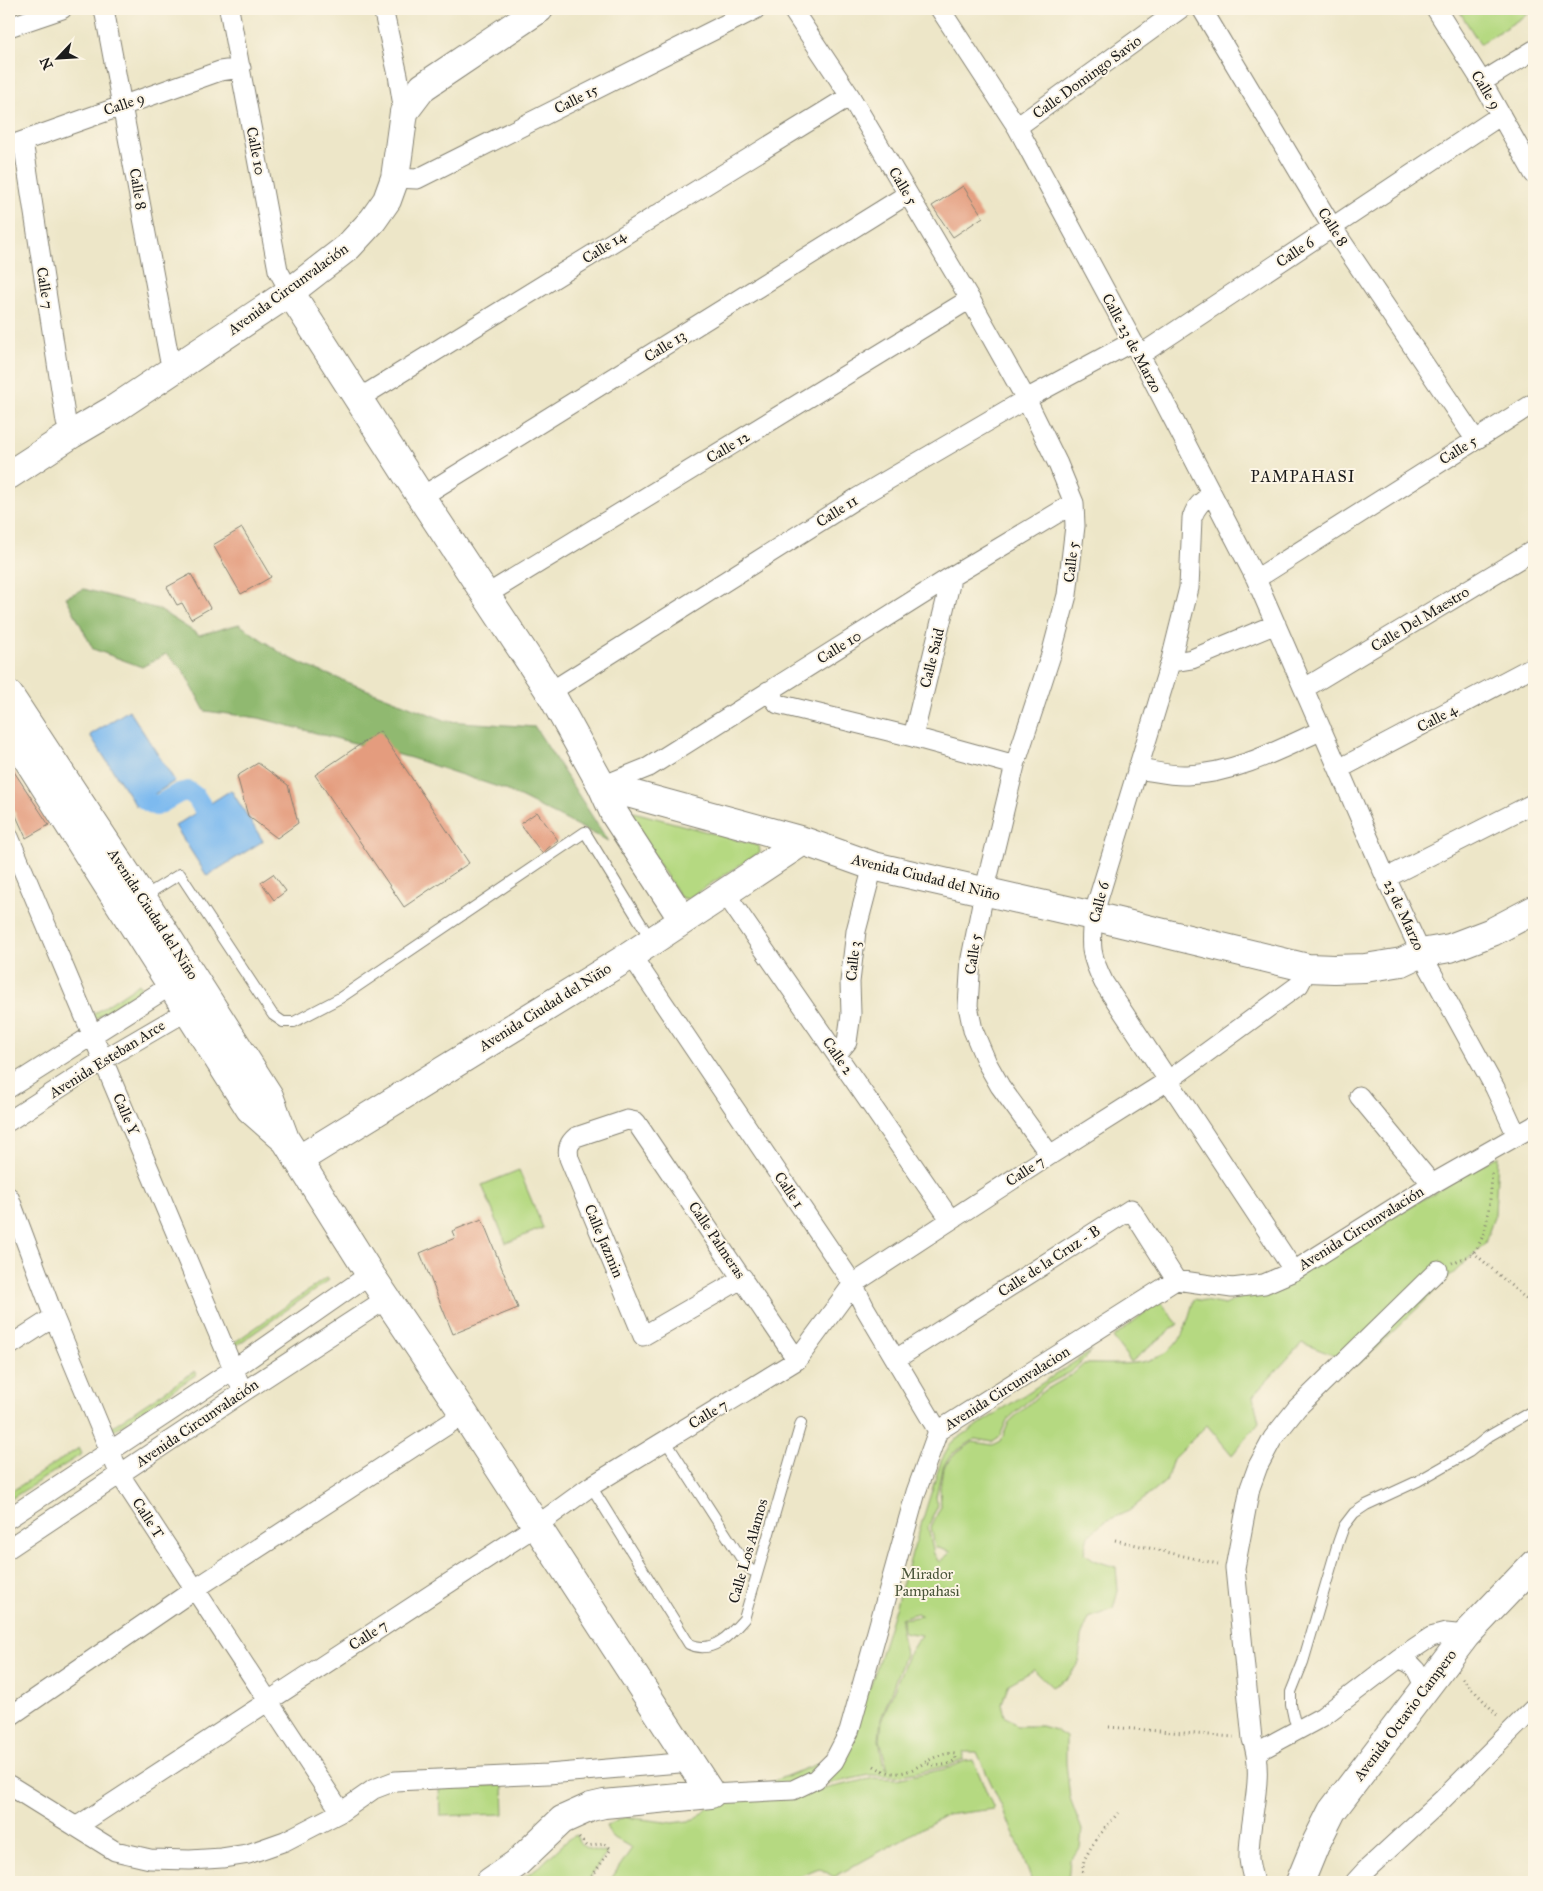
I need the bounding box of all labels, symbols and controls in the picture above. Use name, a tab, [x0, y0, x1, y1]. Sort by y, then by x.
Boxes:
street label: Calle Domingo Savio	[1029, 31, 1145, 123]
north arrow	[32, 32, 82, 82]
text: N	[36, 54, 57, 72]
street label: Calle 9	[1467, 67, 1505, 113]
street label: Calle 15	[551, 80, 601, 118]
street label: Calle 9	[101, 89, 147, 119]
street label: Calle 10	[243, 125, 269, 177]
street label: Calle 5	[885, 164, 921, 208]
street label: Calle 8	[125, 167, 151, 211]
street label: Calle 8	[1314, 204, 1352, 250]
street label: Calle 14	[579, 226, 630, 267]
street label: Calle 6	[1273, 232, 1318, 271]
street label: Avenida Circunvalación	[224, 239, 352, 339]
street label: Calle 7	[33, 266, 57, 310]
street label: Calle 23 de Marzo	[1098, 290, 1166, 396]
street label: Calle 13	[641, 326, 689, 366]
street label: Calle 12	[703, 427, 753, 467]
street label: Calle 5	[1436, 431, 1480, 469]
district label: PAMPAHASI	[1250, 467, 1356, 486]
street label: Calle 11	[813, 491, 861, 531]
street label: Calle 5	[1060, 541, 1082, 583]
street label: Calle Del Maestro	[1368, 582, 1473, 655]
street label: Calle 10	[814, 626, 864, 668]
street label: Calle Said	[916, 626, 948, 690]
street label: Calle 4	[1414, 700, 1461, 736]
street label: Avenida Ciudad del Niño	[103, 844, 202, 983]
street label: Avenida Ciudad del Niño	[849, 850, 1002, 904]
street label: 23 de Marzo	[1380, 877, 1428, 953]
street label: Calle 6	[1085, 878, 1113, 924]
street label: Calle 5	[961, 932, 985, 976]
street label: Calle 3	[842, 940, 864, 982]
street label: Avenida Ciudad del Niño	[475, 959, 615, 1056]
street label: Avenida Esteban Arce	[45, 1016, 168, 1102]
street label: Calle 2	[819, 1034, 858, 1079]
street label: Calle Y	[109, 1090, 143, 1138]
street label: Calle 7	[1002, 1152, 1048, 1190]
street label: Calle 1	[770, 1168, 808, 1212]
street label: Avenida Circunvalación	[1294, 1182, 1427, 1274]
street label: Calle Palmeras	[685, 1198, 749, 1282]
street label: Calle Jazmin	[580, 1202, 628, 1281]
street label: Calle de la Cruz - B	[995, 1221, 1103, 1301]
street label: Avenida Circunvalacion	[940, 1342, 1073, 1434]
street label: Avenida Circunvalación	[131, 1375, 262, 1471]
street label: Calle 7	[685, 1395, 731, 1433]
street label: Calle T	[128, 1494, 168, 1542]
street label: Calle Los Alamos	[724, 1497, 772, 1605]
park label: Mirador Pampahasi	[894, 1565, 960, 1600]
street label: Calle 7	[345, 1616, 391, 1654]
street label: Avenida Octavio Campero	[1349, 1646, 1460, 1785]

